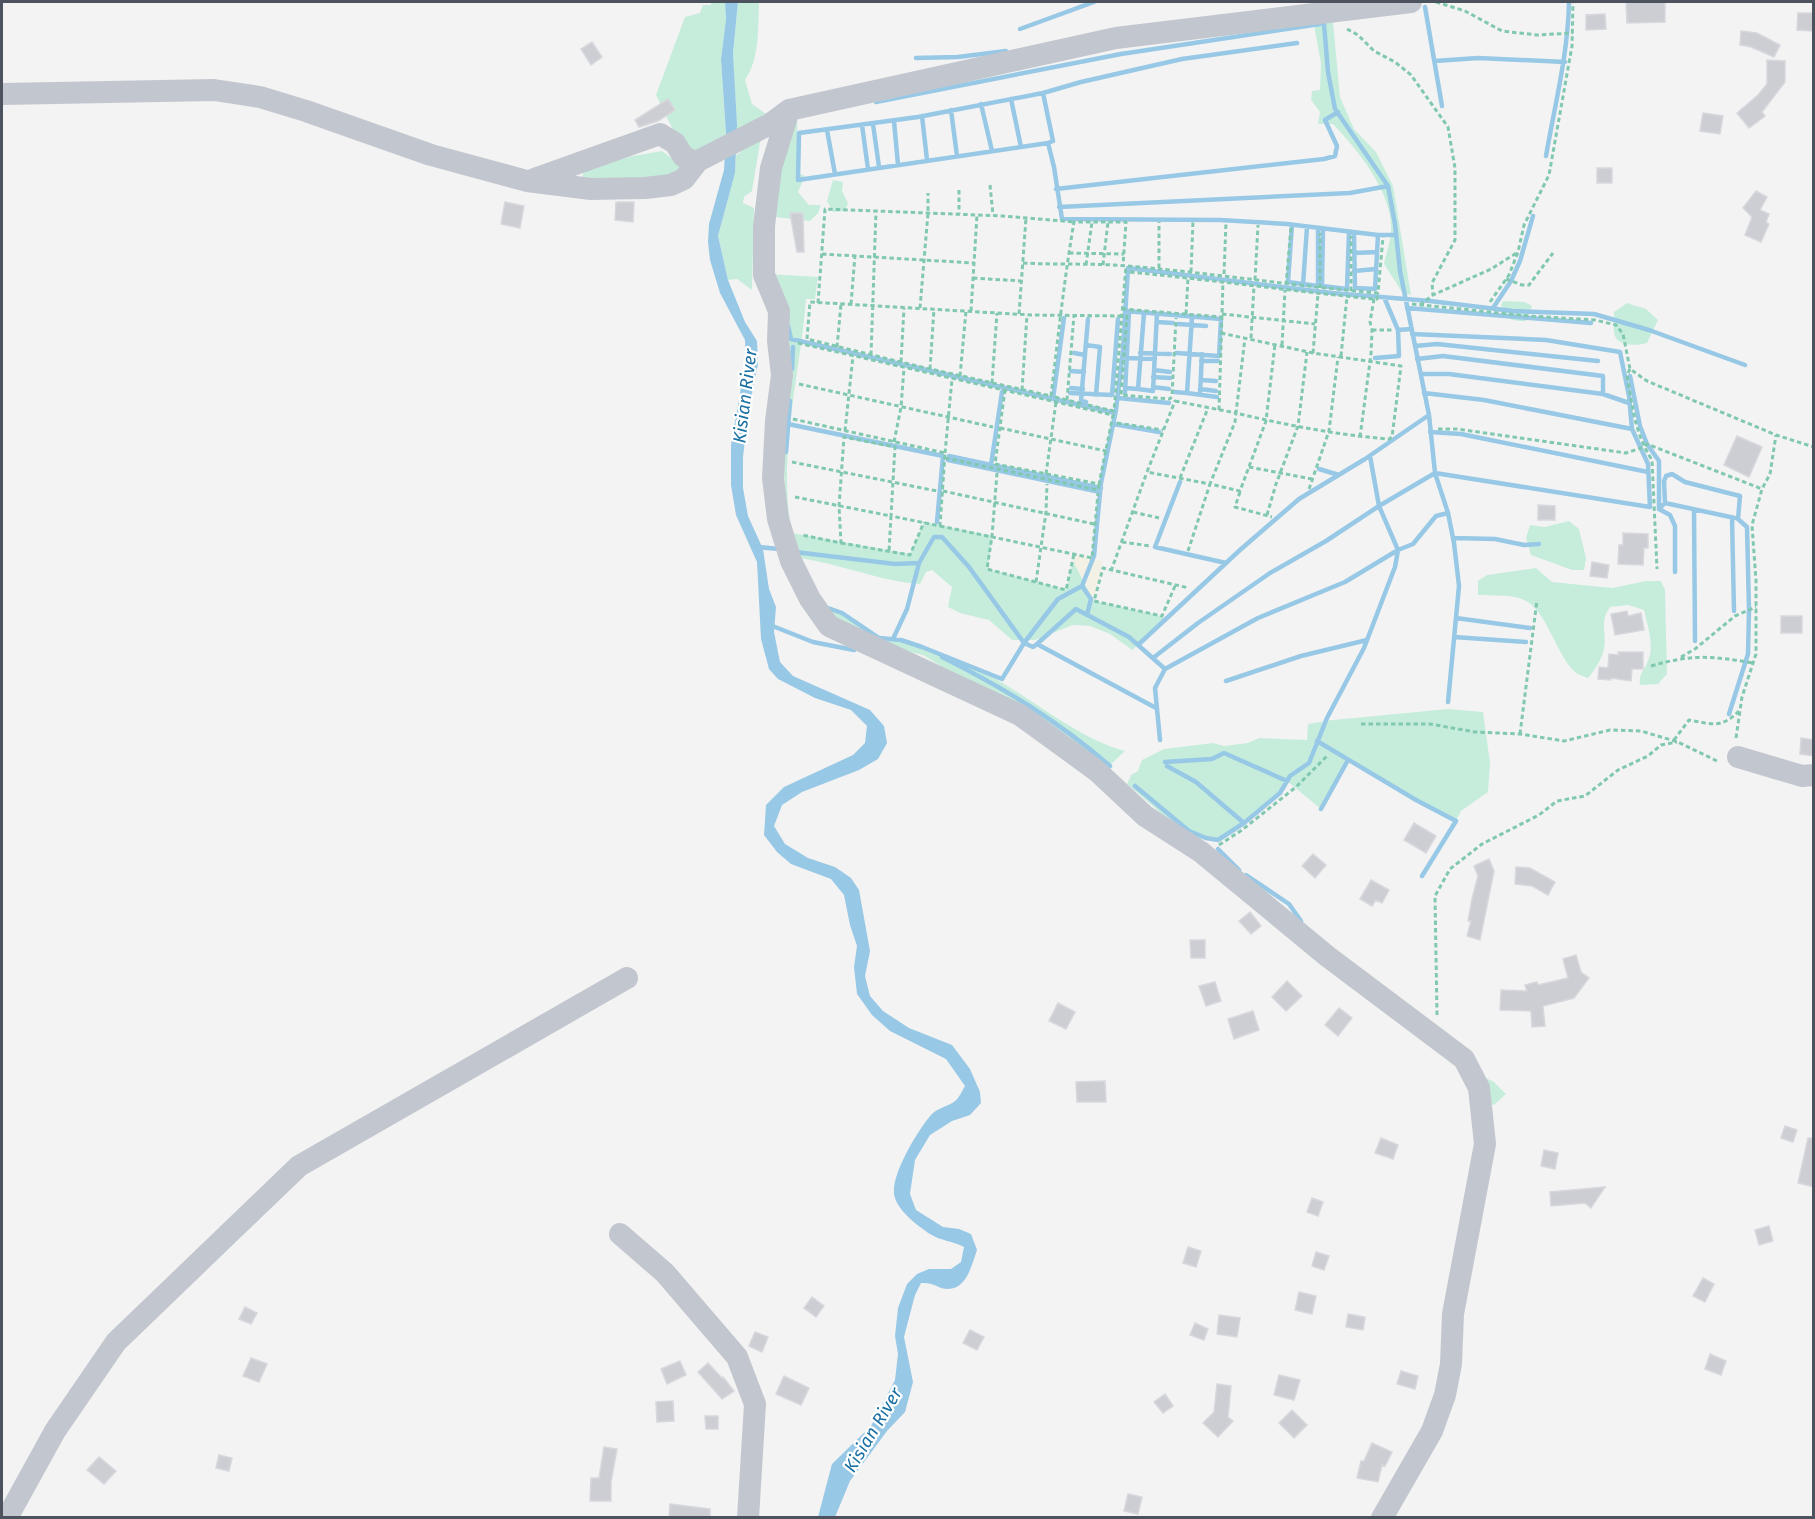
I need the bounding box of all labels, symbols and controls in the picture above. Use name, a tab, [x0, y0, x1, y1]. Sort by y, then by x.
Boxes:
water label: Kisian River	[728, 346, 762, 444]
water label: Kisian River	[839, 1383, 907, 1476]

